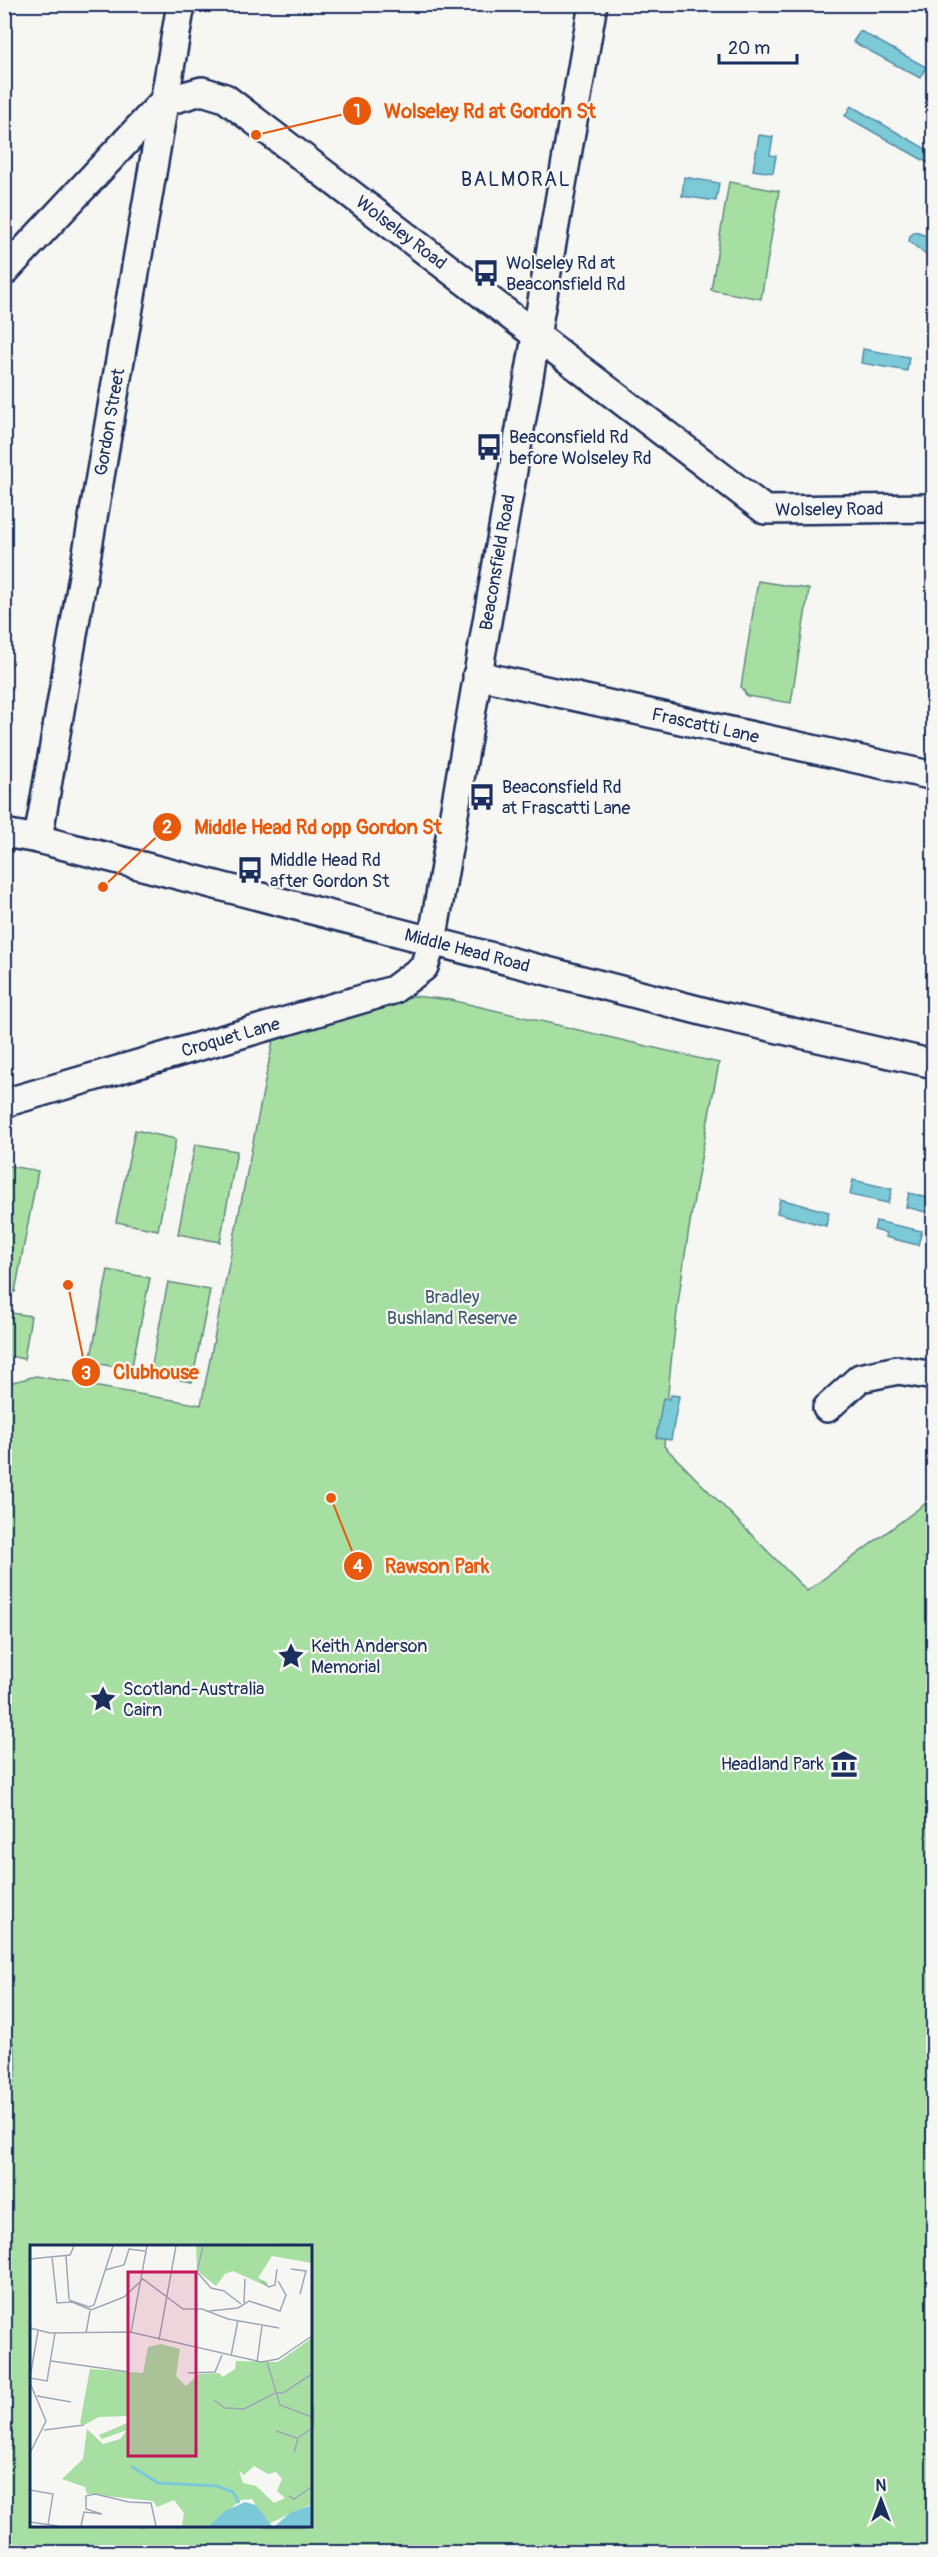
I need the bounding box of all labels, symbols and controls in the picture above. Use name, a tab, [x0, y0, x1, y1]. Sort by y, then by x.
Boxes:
scale bar	[719, 27, 797, 65]
text: 20 m	[728, 37, 770, 60]
callout: Wolseley Rd at Gordon St	[342, 92, 608, 130]
text: Wolseley Rd at Gordon St	[384, 99, 597, 124]
text: 1	[353, 100, 361, 123]
district label: BALMORAL	[461, 167, 571, 192]
street label: Wolseley Road	[351, 191, 451, 275]
place label: Wolseley Rd at Beaconsfield Rd	[506, 252, 626, 296]
bus stop icon: Wolseley Rd at Beaconsfield Rd	[471, 258, 501, 288]
street label: Gordon Street	[89, 366, 131, 478]
place label: Beaconsfield Rd before Wolseley Rd	[509, 426, 652, 470]
bus stop icon: Beaconsfield Rd before Wolseley Rd	[474, 432, 504, 462]
street label: Beaconsfield Road	[475, 493, 521, 632]
street label: Wolseley Road	[775, 498, 884, 522]
street label: Frascatti Lane	[649, 703, 761, 749]
place label: Beaconsfield Rd at Frascatti Lane	[502, 776, 630, 820]
bus stop icon: Beaconsfield Rd at Frascatti Lane	[467, 782, 497, 812]
callout: Middle Head Rd opp Gordon St	[152, 808, 454, 846]
text: Middle Head Rd opp Gordon St	[194, 815, 443, 840]
text: 2	[162, 816, 172, 839]
place label: Middle Head Rd after Gordon St	[270, 849, 390, 893]
bus stop icon: Middle Head Rd after Gordon St	[235, 855, 265, 885]
street label: Middle Head Road	[402, 923, 532, 978]
street label: Croquet Lane	[179, 1012, 283, 1063]
park label: Bradley Bushland Reserve	[387, 1286, 517, 1330]
callout: Clubhouse	[71, 1353, 211, 1391]
text: Clubhouse	[113, 1360, 200, 1385]
text: 3	[81, 1362, 91, 1385]
callout: Rawson Park	[343, 1547, 502, 1585]
text: Rawson Park	[385, 1554, 490, 1579]
text: 4	[353, 1555, 364, 1578]
place label: Keith Anderson Memorial	[311, 1635, 427, 1679]
place icon: Keith Anderson Memorial	[276, 1641, 306, 1671]
place label: Scotland-Australia Cairn	[123, 1678, 264, 1722]
place icon: Scotland-Australia Cairn	[88, 1684, 118, 1714]
museum icon: Headland Park	[829, 1749, 859, 1779]
place label: Headland Park	[721, 1753, 824, 1776]
inset map	[30, 2245, 312, 2527]
north arrow	[851, 2470, 911, 2530]
text: N	[876, 2476, 887, 2496]

